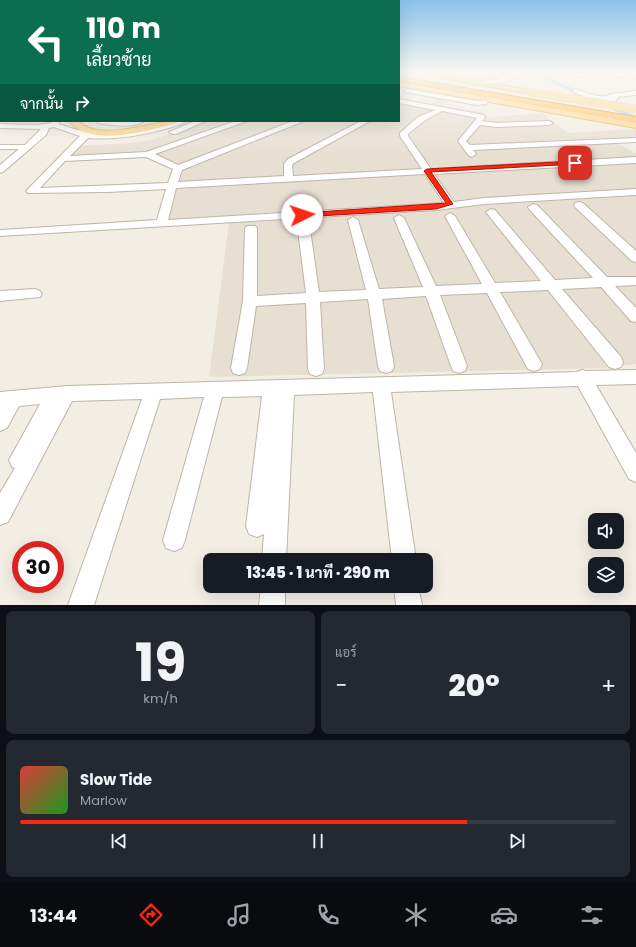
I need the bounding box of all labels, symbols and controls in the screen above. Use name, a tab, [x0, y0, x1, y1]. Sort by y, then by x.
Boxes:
text: 110 m	[86, 9, 161, 48]
icon: left	[20, 16, 72, 68]
text: เลี้ยวซ้าย	[86, 47, 152, 72]
icon: right	[71, 92, 93, 114]
text: จากนั้น	[20, 93, 63, 114]
pin	[558, 146, 592, 180]
icon: arrive	[564, 152, 586, 174]
position arrow	[281, 194, 323, 236]
map controls	[588, 513, 624, 593]
button: sound	[588, 513, 624, 549]
speed limit sign: 30	[12, 541, 64, 593]
button: layers	[588, 557, 624, 593]
text: 13:45 · 1 นาที · 290 m	[246, 562, 390, 583]
text: 19	[135, 626, 186, 699]
text: แอร์	[335, 643, 356, 662]
text: 20°	[448, 664, 500, 707]
text: −	[335, 670, 347, 701]
text: +	[601, 670, 616, 701]
text: km/h	[143, 689, 178, 708]
text: Slow Tide	[80, 769, 152, 790]
text: Marlow	[80, 791, 127, 810]
icon: previous	[108, 830, 130, 852]
icon: pause	[307, 830, 329, 852]
icon: next	[506, 830, 528, 852]
icon: directions	[137, 901, 165, 929]
icon: music	[225, 901, 253, 929]
icon: phone	[314, 901, 342, 929]
icon: climate	[402, 901, 430, 929]
icon: car	[490, 901, 518, 929]
icon: filters	[578, 901, 606, 929]
text: 13:44	[30, 903, 77, 928]

